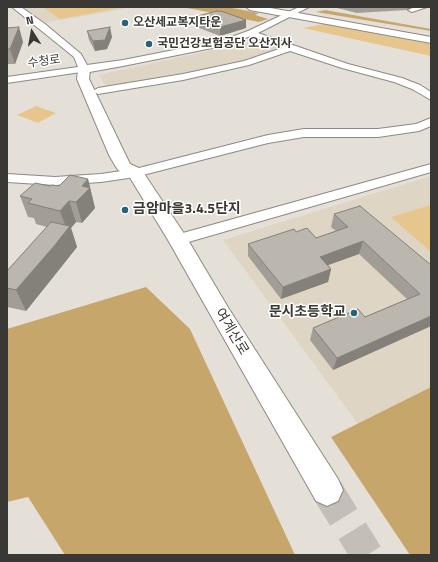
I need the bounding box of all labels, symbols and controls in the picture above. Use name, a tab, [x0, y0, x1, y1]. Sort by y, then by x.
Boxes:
north arrow	[12, 12, 52, 52]
text: N	[24, 12, 35, 29]
place label: 오산세교복지타운	[133, 16, 221, 30]
marker: 오산세교복지타운	[120, 18, 130, 28]
place label: 국민건강보험공단 오산지사	[157, 37, 292, 51]
marker: 국민건강보험공단 오산지사	[144, 39, 154, 49]
street label: 수청로	[27, 53, 61, 71]
place label: 금암마을3.4.5단지	[133, 202, 241, 218]
marker: 금암마을3.4.5단지	[120, 205, 130, 215]
place label: 문시초등학교	[269, 305, 346, 321]
street label: 여계산로	[211, 306, 251, 358]
marker: 문시초등학교	[349, 308, 359, 318]

